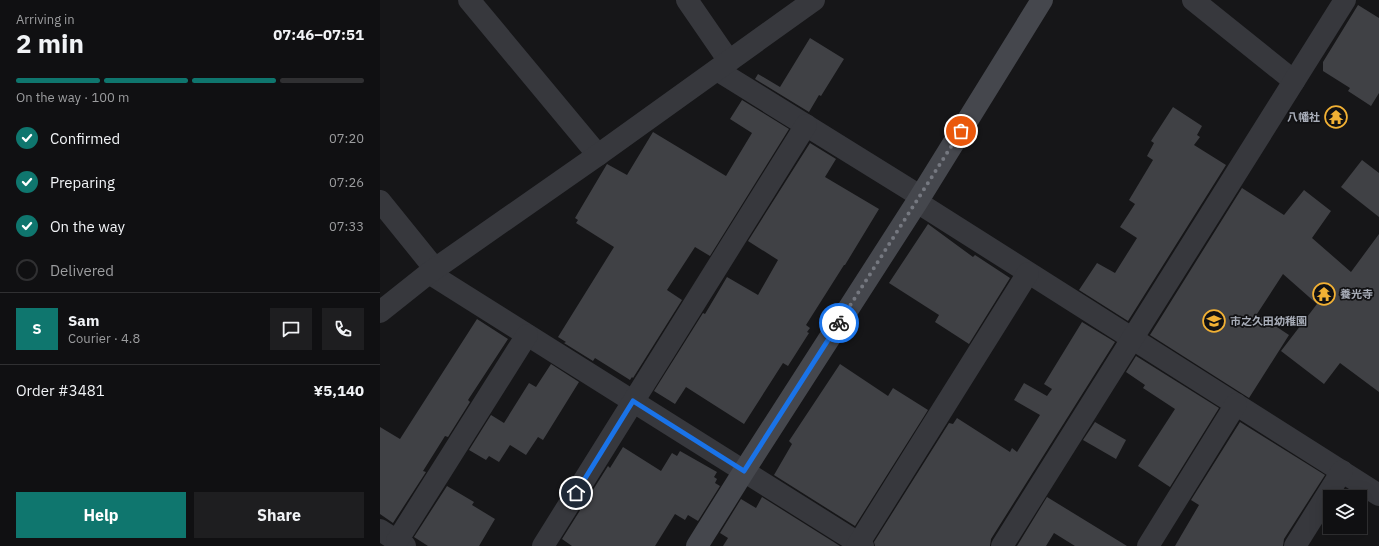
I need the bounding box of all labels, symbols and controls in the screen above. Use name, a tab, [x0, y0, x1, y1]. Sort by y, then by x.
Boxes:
text: Arriving in	[16, 11, 75, 28]
text: 07:46–07:51	[273, 25, 364, 44]
text: 2 min	[16, 26, 84, 60]
text: On the way · 100 m	[16, 89, 129, 106]
temple icon: 八幡社	[1323, 104, 1349, 130]
place label: 八幡社	[1287, 110, 1320, 124]
pin	[944, 114, 978, 148]
icon: bag	[950, 120, 972, 142]
icon: check	[16, 127, 38, 149]
text: Confirmed	[50, 129, 120, 148]
text: 07:20	[329, 130, 364, 147]
icon: check	[16, 171, 38, 193]
text: Preparing	[50, 173, 115, 192]
text: 07:26	[329, 174, 364, 191]
icon: check	[16, 215, 38, 237]
text: On the way	[50, 217, 125, 236]
text: 07:33	[329, 218, 364, 235]
text: Delivered	[50, 261, 114, 280]
temple icon: 養光寺	[1311, 281, 1337, 307]
place label: 養光寺	[1340, 287, 1373, 301]
courier	[819, 303, 859, 343]
button: chat	[270, 308, 312, 350]
button: phone	[322, 308, 364, 350]
school or university icon: 市之久田幼稚園	[1201, 308, 1227, 334]
text: Sam	[68, 311, 99, 330]
icon: bike	[828, 312, 850, 334]
place label: 市之久田幼稚園	[1230, 314, 1307, 328]
text: S	[32, 319, 42, 338]
text: Courier · 4.8	[68, 330, 140, 347]
text: Order #3481	[16, 381, 105, 400]
text: ¥5,140	[314, 381, 364, 400]
pin	[559, 476, 593, 510]
icon: home	[565, 482, 587, 504]
map controls	[1323, 490, 1367, 534]
button: layers	[1323, 490, 1367, 534]
button: Help	[16, 492, 186, 538]
button: Share	[194, 492, 364, 538]

